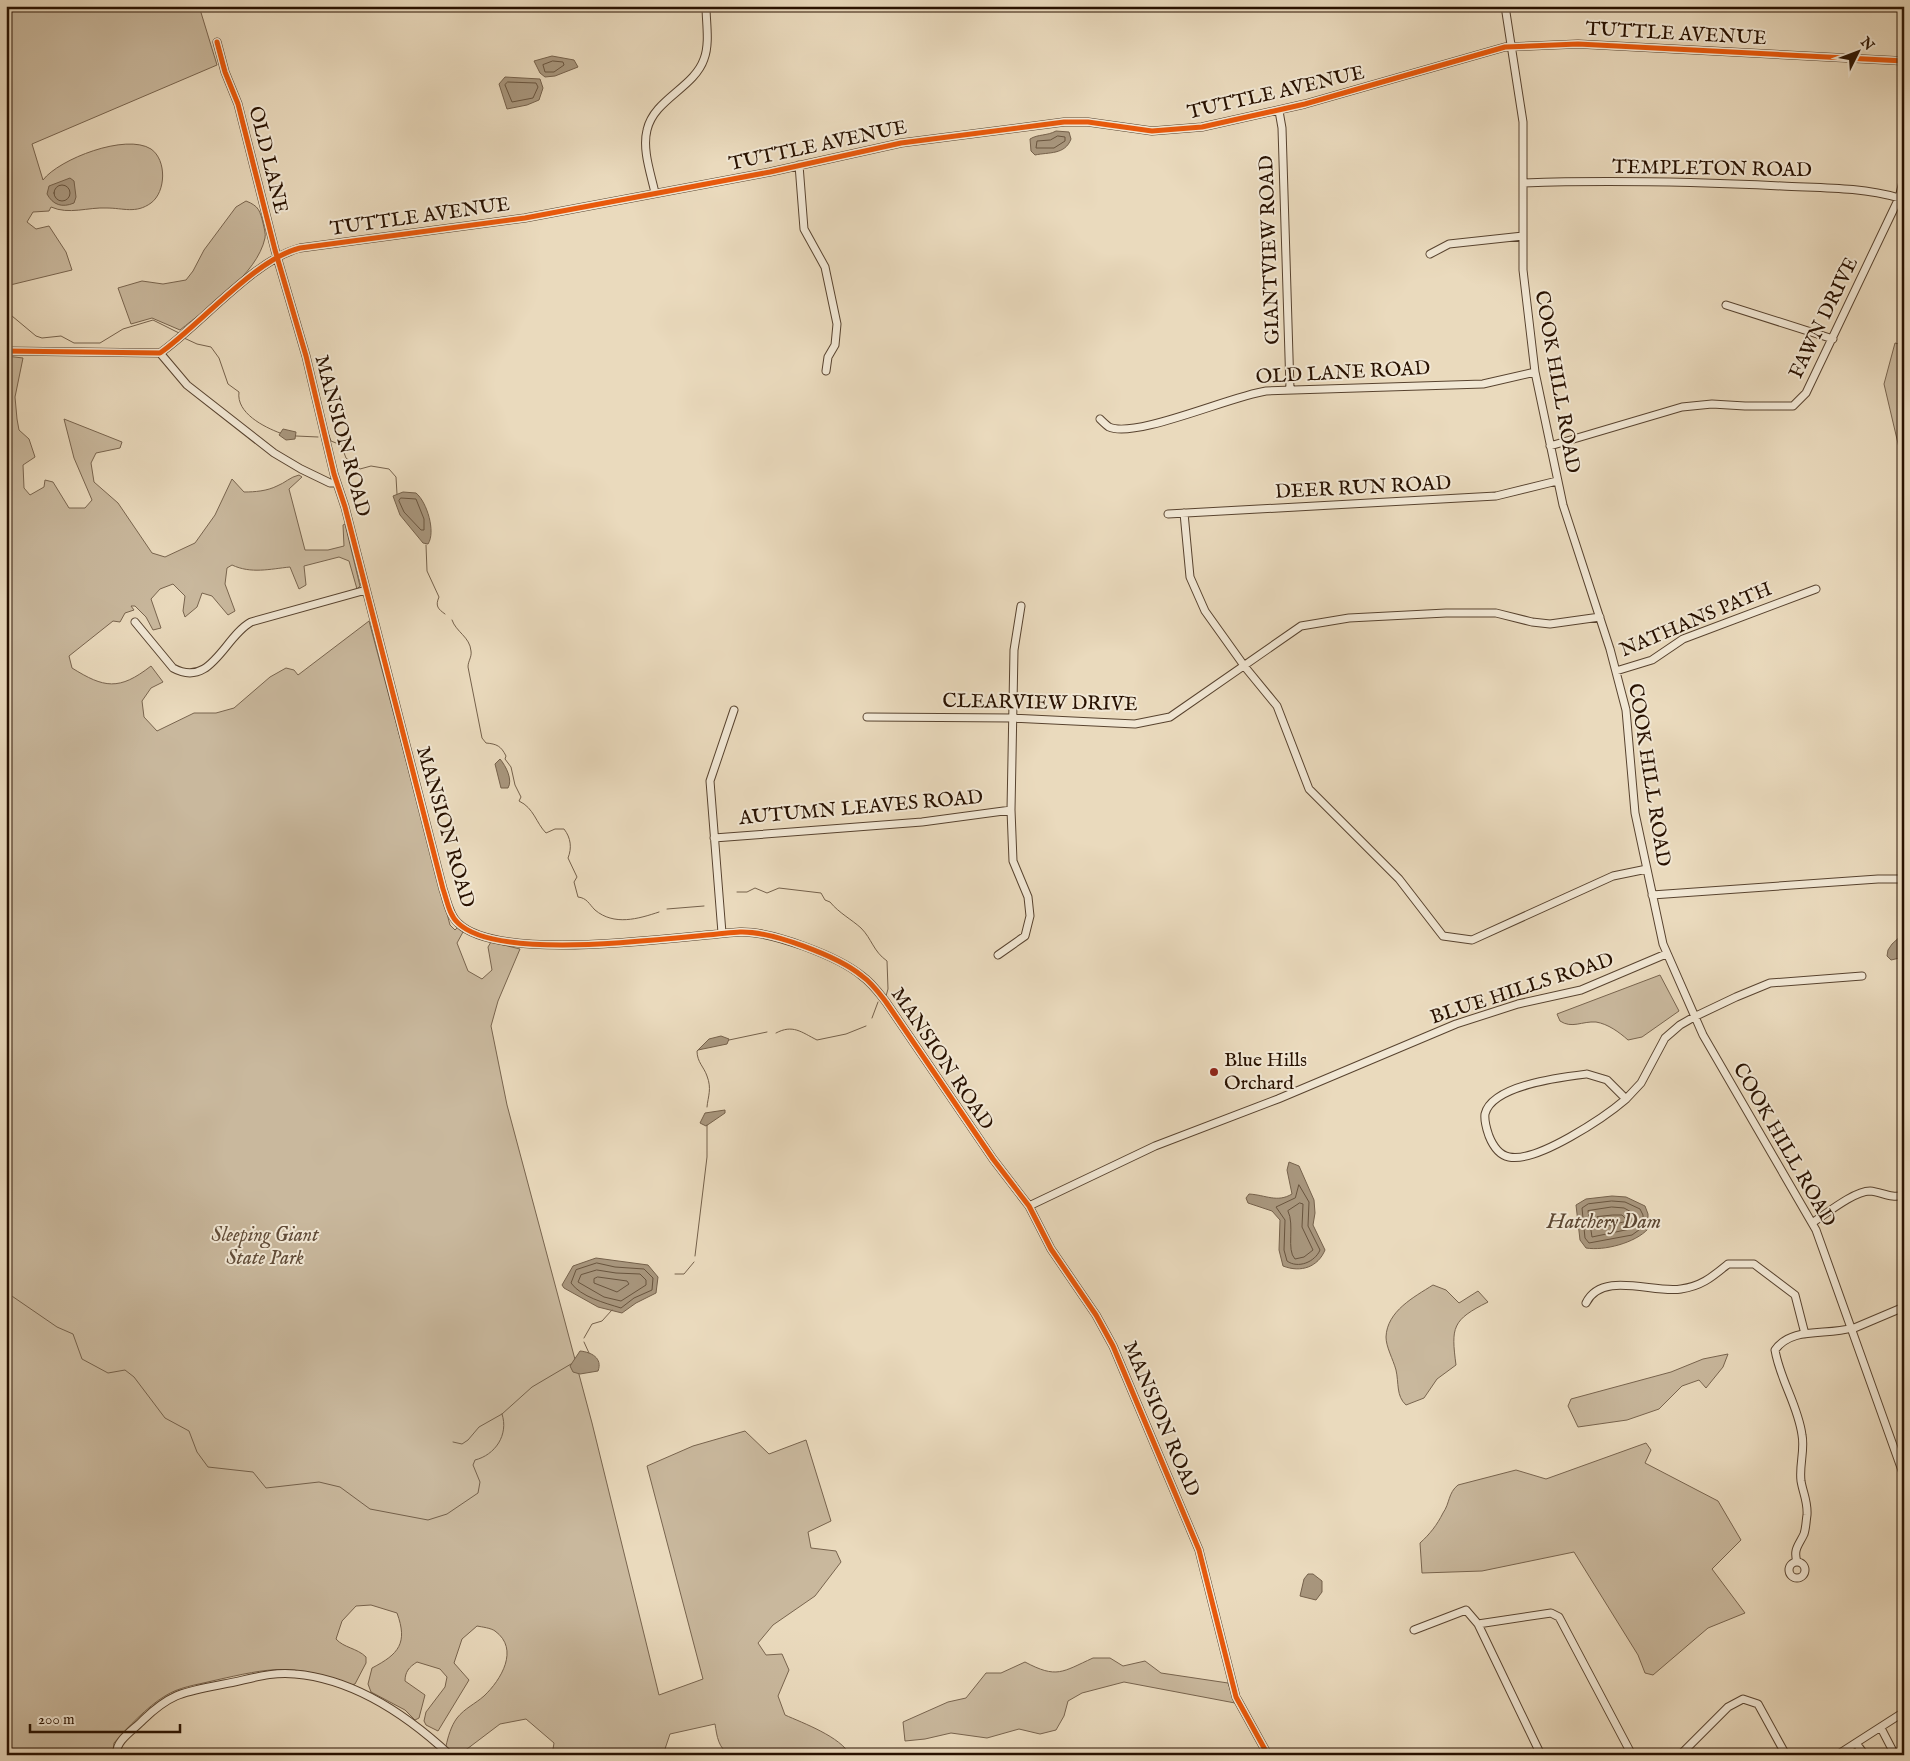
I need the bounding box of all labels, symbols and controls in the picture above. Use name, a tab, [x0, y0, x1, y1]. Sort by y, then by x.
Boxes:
street label: TUTTLE AVENUE	[1585, 17, 1767, 51]
north arrow	[1832, 28, 1882, 78]
text: N	[1856, 33, 1878, 54]
street label: TUTTLE AVENUE	[1185, 60, 1367, 126]
street label: OLD LANE	[243, 104, 293, 216]
street label: TUTTLE AVENUE	[727, 115, 909, 177]
street label: GIANTVIEW ROAD	[1254, 155, 1286, 345]
street label: TEMPLETON ROAD	[1612, 155, 1812, 183]
street label: TUTTLE AVENUE	[328, 192, 512, 242]
street label: FAWN DRIVE	[1784, 253, 1864, 383]
street label: COOK HILL ROAD	[1529, 289, 1585, 475]
street label: MANSION ROAD	[308, 352, 376, 520]
street label: OLD LANE ROAD	[1255, 356, 1431, 390]
street label: DEER RUN ROAD	[1274, 471, 1452, 505]
street label: NATHANS PATH	[1616, 577, 1776, 663]
street label: COOK HILL ROAD	[1622, 682, 1676, 868]
street label: CLEARVIEW DRIVE	[942, 689, 1138, 717]
street label: MANSION ROAD	[410, 743, 480, 911]
street label: AUTUMN LEAVES ROAD	[737, 785, 984, 831]
street label: BLUE HILLS ROAD	[1427, 948, 1617, 1030]
street label: MANSION ROAD	[885, 983, 999, 1135]
place label: Blue Hills Orchard	[1224, 1048, 1307, 1096]
street label: COOK HILL ROAD	[1727, 1059, 1841, 1231]
marker: Blue Hills Orchard	[1208, 1066, 1220, 1078]
water label: Hatchery Dam	[1546, 1209, 1661, 1236]
park label: Sleeping Giant State Park	[211, 1223, 320, 1271]
street label: MANSION ROAD	[1117, 1337, 1205, 1501]
scale bar	[30, 1701, 180, 1733]
text: 200 m	[38, 1710, 75, 1729]

